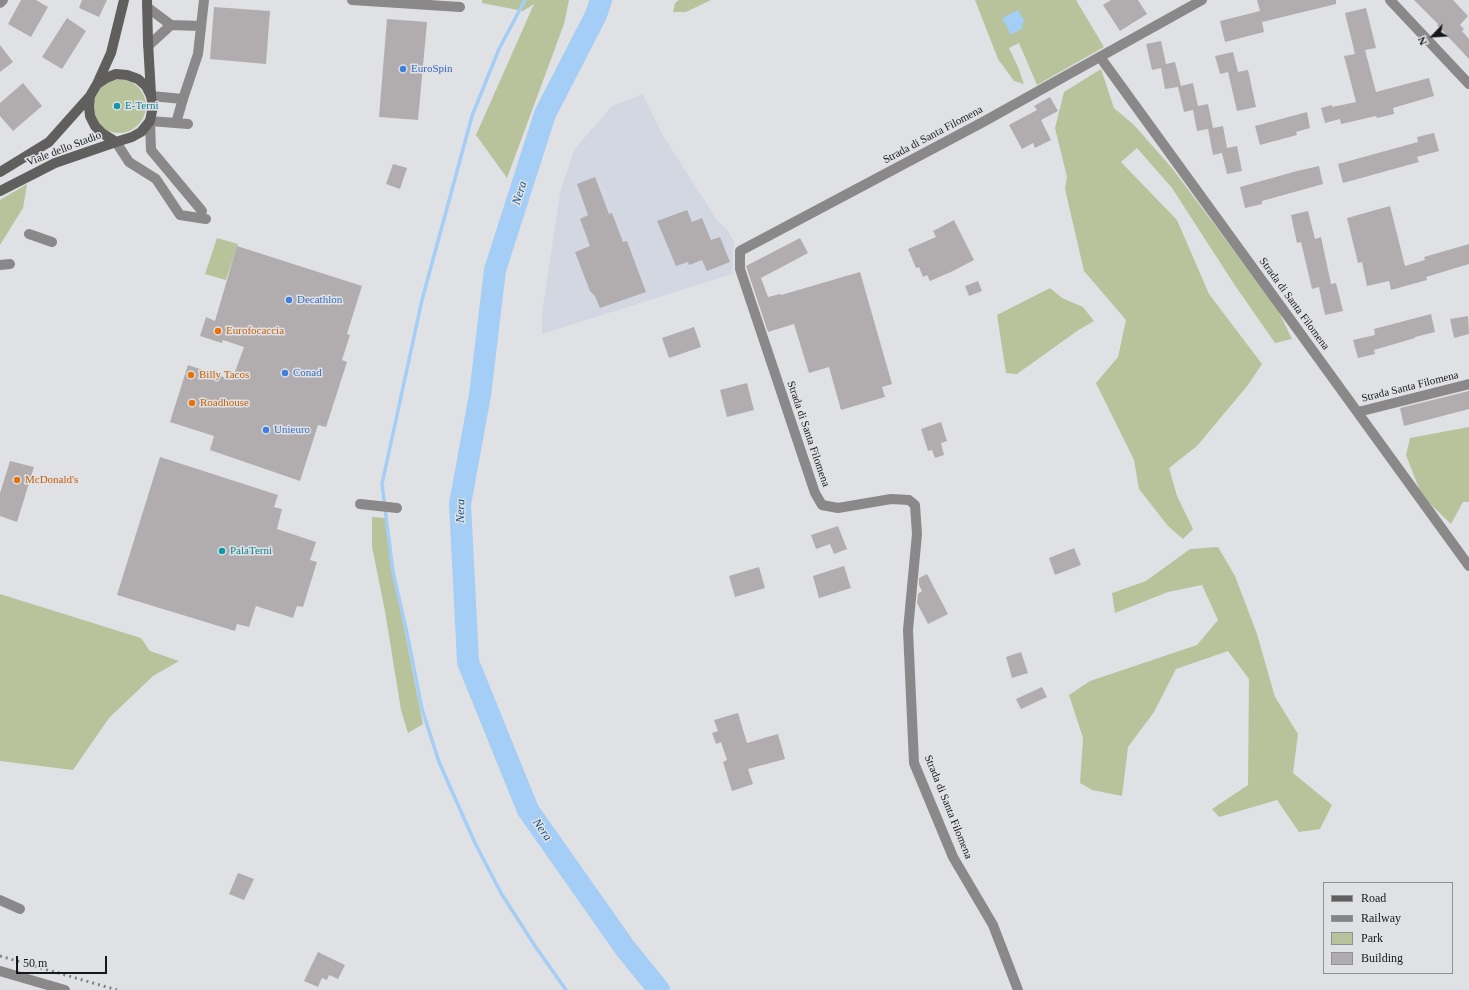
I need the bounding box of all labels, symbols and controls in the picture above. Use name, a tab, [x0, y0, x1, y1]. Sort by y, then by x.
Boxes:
north arrow	[1413, 16, 1453, 56]
text: N	[1415, 35, 1429, 47]
place label: EuroSpin	[411, 62, 453, 76]
marker: EuroSpin	[398, 64, 408, 74]
place label: E-Terni	[125, 99, 158, 113]
marker: E-Terni	[112, 101, 122, 111]
street label: Strada di Santa Filomena	[881, 103, 985, 167]
street label: Viale dello Stadio	[25, 129, 103, 169]
water label: Nera	[509, 179, 531, 207]
street label: Strada di Santa Filomena	[1256, 255, 1332, 353]
place label: Decathlon	[297, 293, 342, 307]
marker: Decathlon	[284, 295, 294, 305]
place label: Eurofocaccia	[226, 324, 284, 338]
marker: Eurofocaccia	[213, 326, 223, 336]
place label: Conad	[293, 366, 322, 380]
place label: Billy Tacos	[199, 368, 249, 382]
marker: Conad	[280, 368, 290, 378]
street label: Strada Santa Filomena	[1360, 369, 1460, 405]
marker: Billy Tacos	[186, 370, 196, 380]
street label: Strada di Santa Filomena	[784, 379, 832, 489]
place label: Roadhouse	[200, 396, 249, 410]
marker: Roadhouse	[187, 398, 197, 408]
place label: Unieuro	[274, 423, 310, 437]
marker: Unieuro	[261, 425, 271, 435]
place label: McDonald's	[25, 473, 78, 487]
marker: McDonald's	[12, 475, 22, 485]
water label: Nera	[454, 499, 468, 523]
place label: PalaTerni	[230, 544, 272, 558]
marker: PalaTerni	[217, 546, 227, 556]
street label: Strada di Santa Filomena	[921, 753, 975, 861]
water label: Nera	[529, 816, 555, 844]
legend	[1323, 882, 1453, 974]
text: Road	[1361, 891, 1386, 905]
text: Railway	[1361, 911, 1401, 925]
text: Park	[1361, 931, 1383, 945]
scale bar	[18, 948, 109, 974]
text: Building	[1361, 951, 1403, 965]
text: 50 m	[23, 956, 47, 970]

